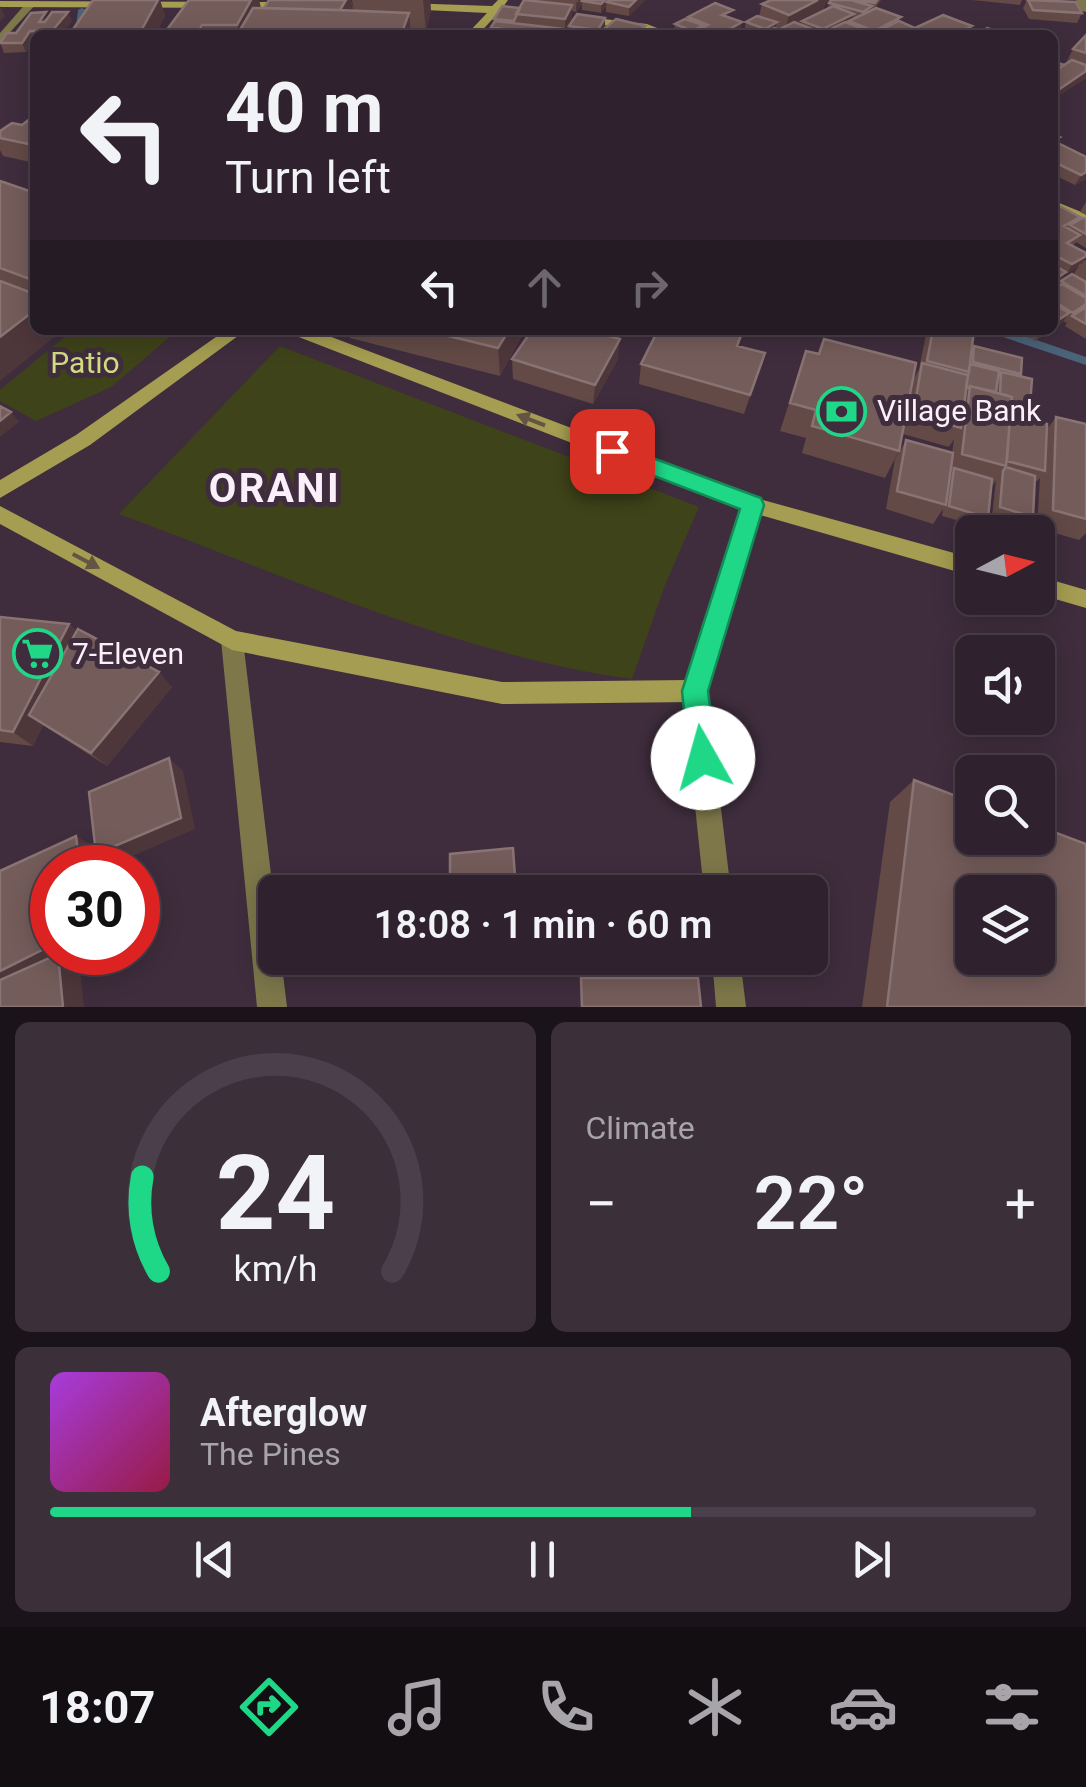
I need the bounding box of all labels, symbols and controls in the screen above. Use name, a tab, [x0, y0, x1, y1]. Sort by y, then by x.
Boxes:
text: 40 m	[225, 67, 383, 149]
icon: left	[60, 70, 190, 200]
text: Turn left	[225, 151, 391, 204]
icon: left	[412, 260, 467, 315]
icon: ahead	[517, 260, 572, 315]
icon: right	[622, 260, 677, 315]
park label: Patio	[50, 345, 120, 380]
bank icon: Village Bank	[816, 385, 868, 437]
place label: Village Bank	[877, 393, 1042, 428]
pin	[570, 409, 655, 494]
one-way arrow	[516, 411, 546, 427]
icon: arrive	[585, 424, 640, 479]
district label: ORANI	[209, 465, 341, 512]
north arrow	[955, 515, 1055, 615]
map controls	[955, 515, 1055, 975]
one-way arrow	[71, 552, 100, 569]
supermarket icon: 7-Eleven	[11, 628, 63, 680]
button: sound	[955, 635, 1055, 735]
place label: 7-Eleven	[72, 636, 184, 671]
position arrow	[651, 706, 755, 810]
button: search	[955, 755, 1055, 855]
speed limit sign: 30	[30, 845, 160, 975]
button: layers	[955, 875, 1055, 975]
text: 18:08 · 1 min · 60 m	[374, 903, 712, 947]
text: Climate	[586, 1109, 695, 1147]
text: 24	[216, 1133, 335, 1254]
text: 22°	[754, 1159, 868, 1247]
text: −	[586, 1172, 617, 1236]
text: +	[1005, 1172, 1036, 1236]
text: km/h	[233, 1248, 317, 1290]
text: Afterglow	[200, 1391, 367, 1435]
text: The Pines	[200, 1435, 341, 1473]
icon: previous	[187, 1532, 242, 1587]
icon: pause	[515, 1532, 570, 1587]
icon: next	[844, 1532, 899, 1587]
icon: directions	[234, 1672, 304, 1742]
icon: music	[382, 1672, 452, 1742]
icon: phone	[531, 1672, 601, 1742]
icon: climate	[680, 1672, 750, 1742]
icon: car	[828, 1672, 898, 1742]
icon: filters	[977, 1672, 1047, 1742]
text: 18:07	[39, 1681, 155, 1734]

